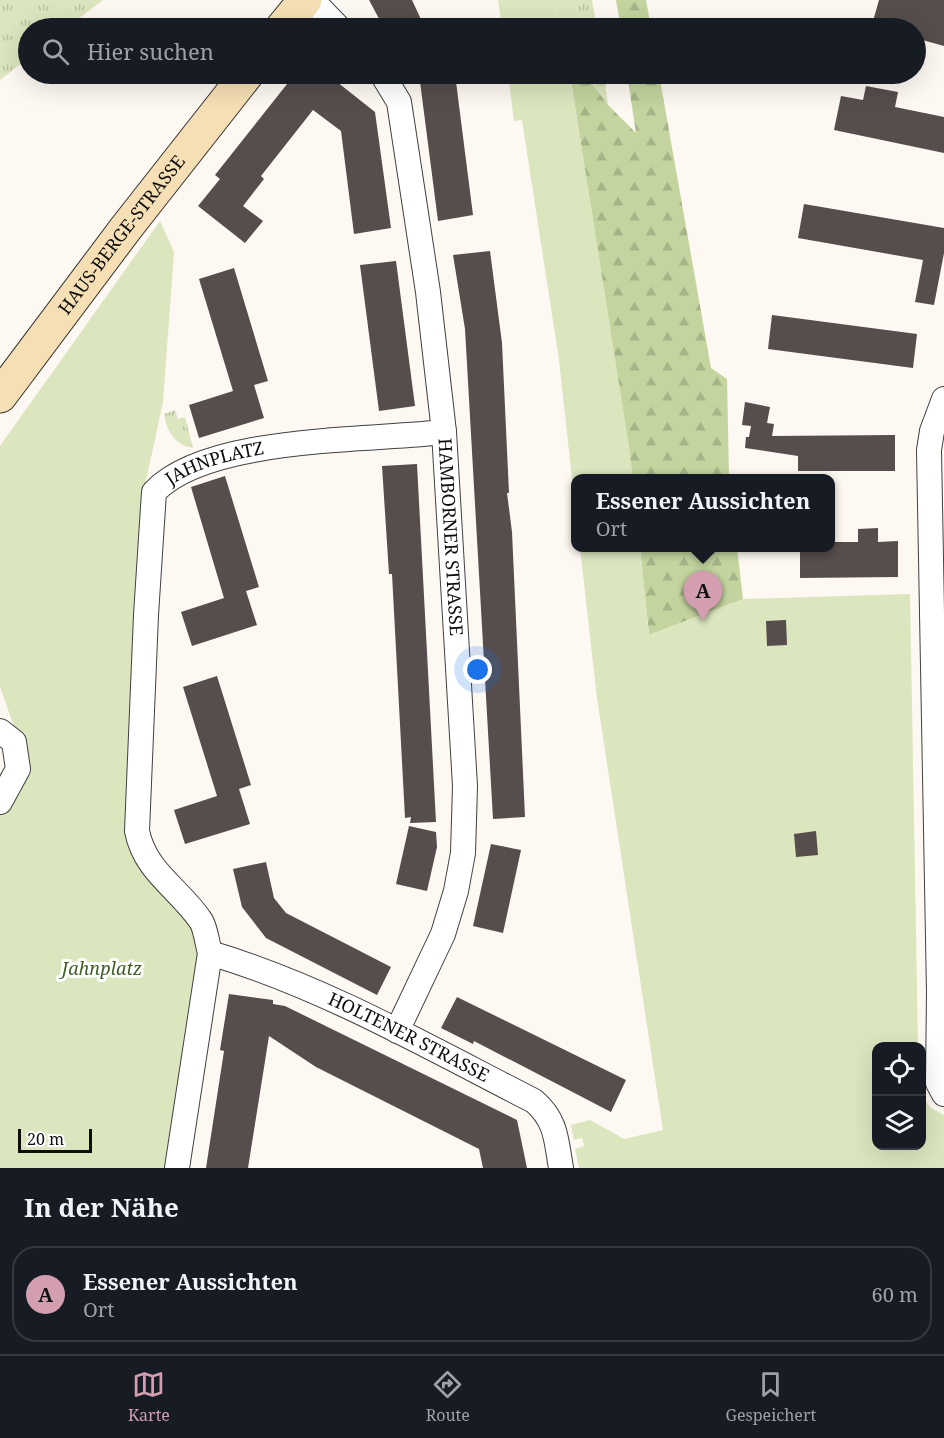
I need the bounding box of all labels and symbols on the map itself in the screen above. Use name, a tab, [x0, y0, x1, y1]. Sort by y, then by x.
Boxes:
street label: HAUS-BERGE-STRASSE	[52, 150, 190, 319]
street label: JAHNPLATZ	[159, 435, 265, 490]
street label: HAMBORNER STRASSE	[433, 437, 469, 636]
pin: A	[684, 572, 722, 621]
your location	[463, 655, 492, 684]
park label: Jahnplatz	[59, 956, 142, 980]
street label: HOLTENER STRASSE	[325, 986, 494, 1087]
scale bar	[18, 1126, 92, 1154]

